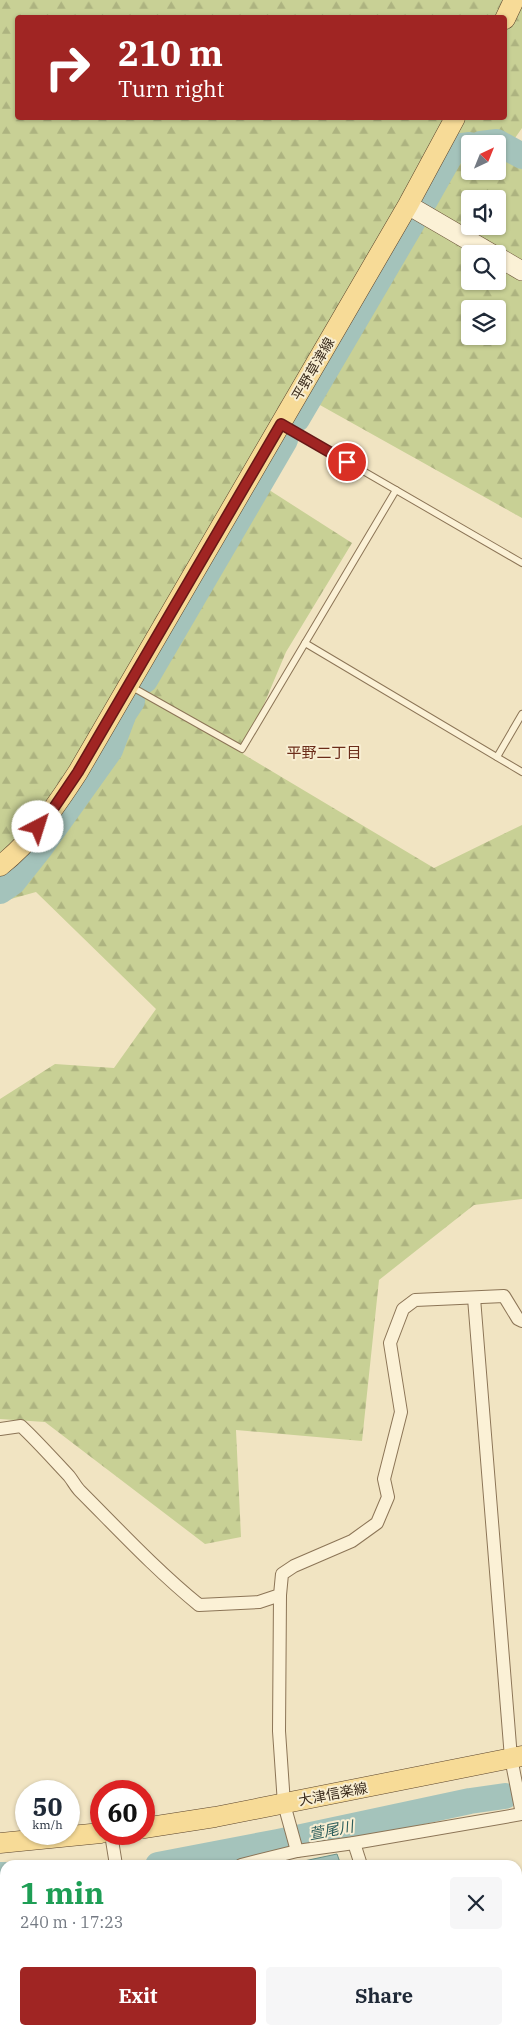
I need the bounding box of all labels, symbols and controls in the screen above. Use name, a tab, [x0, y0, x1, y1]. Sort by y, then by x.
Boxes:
text: 210 m	[118, 30, 223, 76]
icon: right	[35, 35, 100, 100]
text: Turn right	[118, 74, 225, 103]
north arrow	[461, 135, 506, 180]
map controls	[461, 135, 506, 345]
button: sound	[461, 190, 506, 235]
button: search	[461, 245, 506, 290]
button: layers	[461, 300, 506, 345]
street label: 平野草津線	[288, 334, 338, 404]
pin	[326, 441, 368, 483]
icon: arrive	[333, 448, 361, 476]
district label: 平野二丁目	[286, 743, 362, 762]
position arrow	[11, 800, 63, 852]
street label: 大津信楽線	[297, 1778, 369, 1810]
speed limit sign: 60	[90, 1780, 155, 1845]
text: 50	[32, 1790, 63, 1823]
water label: 萱尾川	[307, 1816, 357, 1844]
text: km/h	[32, 1817, 63, 1832]
text: 1 min	[20, 1873, 104, 1912]
button: close	[450, 1877, 502, 1929]
text: 240 m · 17:23	[20, 1912, 123, 1932]
button: Exit	[20, 1967, 256, 2025]
button: Share	[266, 1967, 502, 2025]

